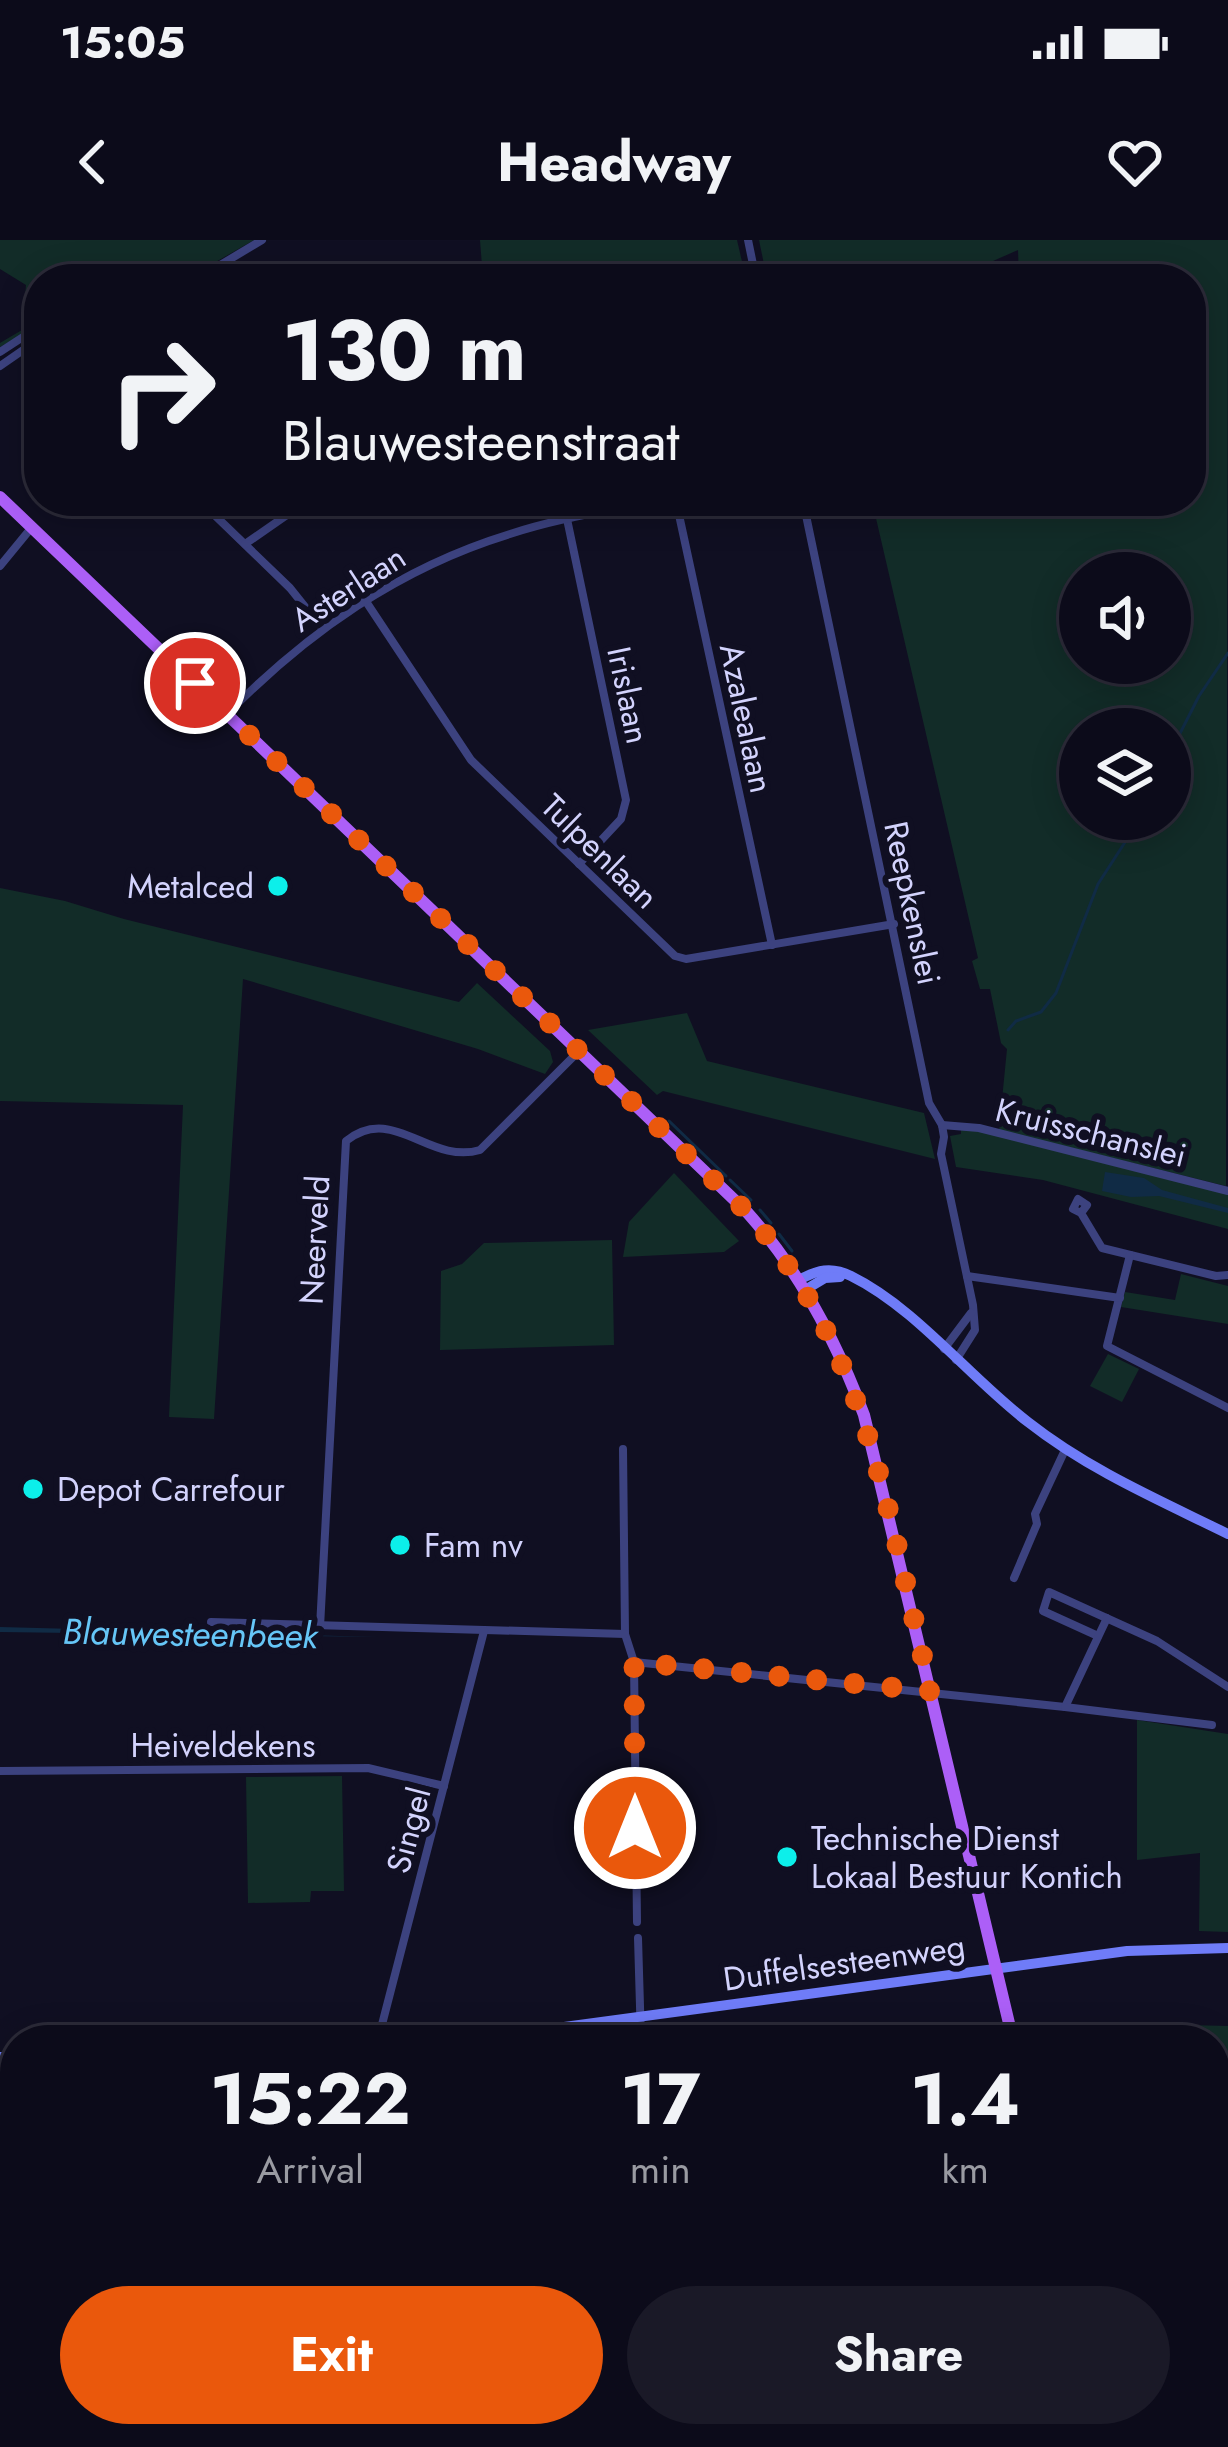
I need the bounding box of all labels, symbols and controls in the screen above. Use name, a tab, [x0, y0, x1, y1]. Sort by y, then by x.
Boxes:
text: 15:05	[60, 10, 185, 75]
text: Headway	[497, 123, 731, 201]
icon: back	[60, 129, 126, 195]
icon: heart	[1102, 129, 1168, 195]
text: 130 m	[282, 290, 527, 412]
icon: right	[84, 312, 240, 468]
text: Blauwesteenstraat	[282, 402, 679, 480]
street label: Asterlaan	[282, 534, 415, 643]
map controls	[1059, 552, 1191, 840]
button: sound	[1059, 552, 1191, 684]
pin	[144, 632, 246, 734]
street label: Azalealaan	[708, 639, 785, 797]
street label: Irislaan	[595, 642, 662, 748]
icon: arrive	[162, 650, 228, 716]
button: layers	[1059, 708, 1191, 840]
street label: Tulpenlaan	[530, 783, 669, 919]
street label: Reepkenslei	[872, 817, 953, 989]
place label: Metalced	[127, 863, 254, 910]
marker: Metalced	[265, 873, 291, 899]
street label: Kruisschanslei	[990, 1086, 1191, 1179]
street label: Neerveld	[288, 1174, 341, 1306]
place label: Depot Carrefour	[57, 1466, 285, 1513]
marker: Depot Carrefour	[20, 1476, 46, 1502]
place label: Fam nv	[424, 1522, 523, 1569]
marker: Fam nv	[387, 1532, 413, 1558]
water label: Blauwesteenbeek	[62, 1605, 320, 1661]
street label: Heiveldekens	[130, 1722, 316, 1769]
position arrow	[572, 1765, 698, 1891]
street label: Singel	[374, 1782, 442, 1878]
place label: Technische Dienst Lokaal Bestuur Kontich	[811, 1815, 1123, 1900]
marker: Technische Dienst Lokaal Bestuur Kontich	[774, 1844, 800, 1870]
street label: Duffelsesteenweg	[720, 1922, 968, 2003]
text: 15:22	[210, 2047, 411, 2151]
text: 17	[620, 2047, 700, 2151]
text: 1.4	[910, 2047, 1020, 2151]
text: Arrival	[256, 2141, 364, 2198]
text: min	[630, 2141, 691, 2198]
text: km	[941, 2141, 989, 2198]
button: Exit	[60, 2286, 603, 2424]
button: Share	[627, 2286, 1170, 2424]

